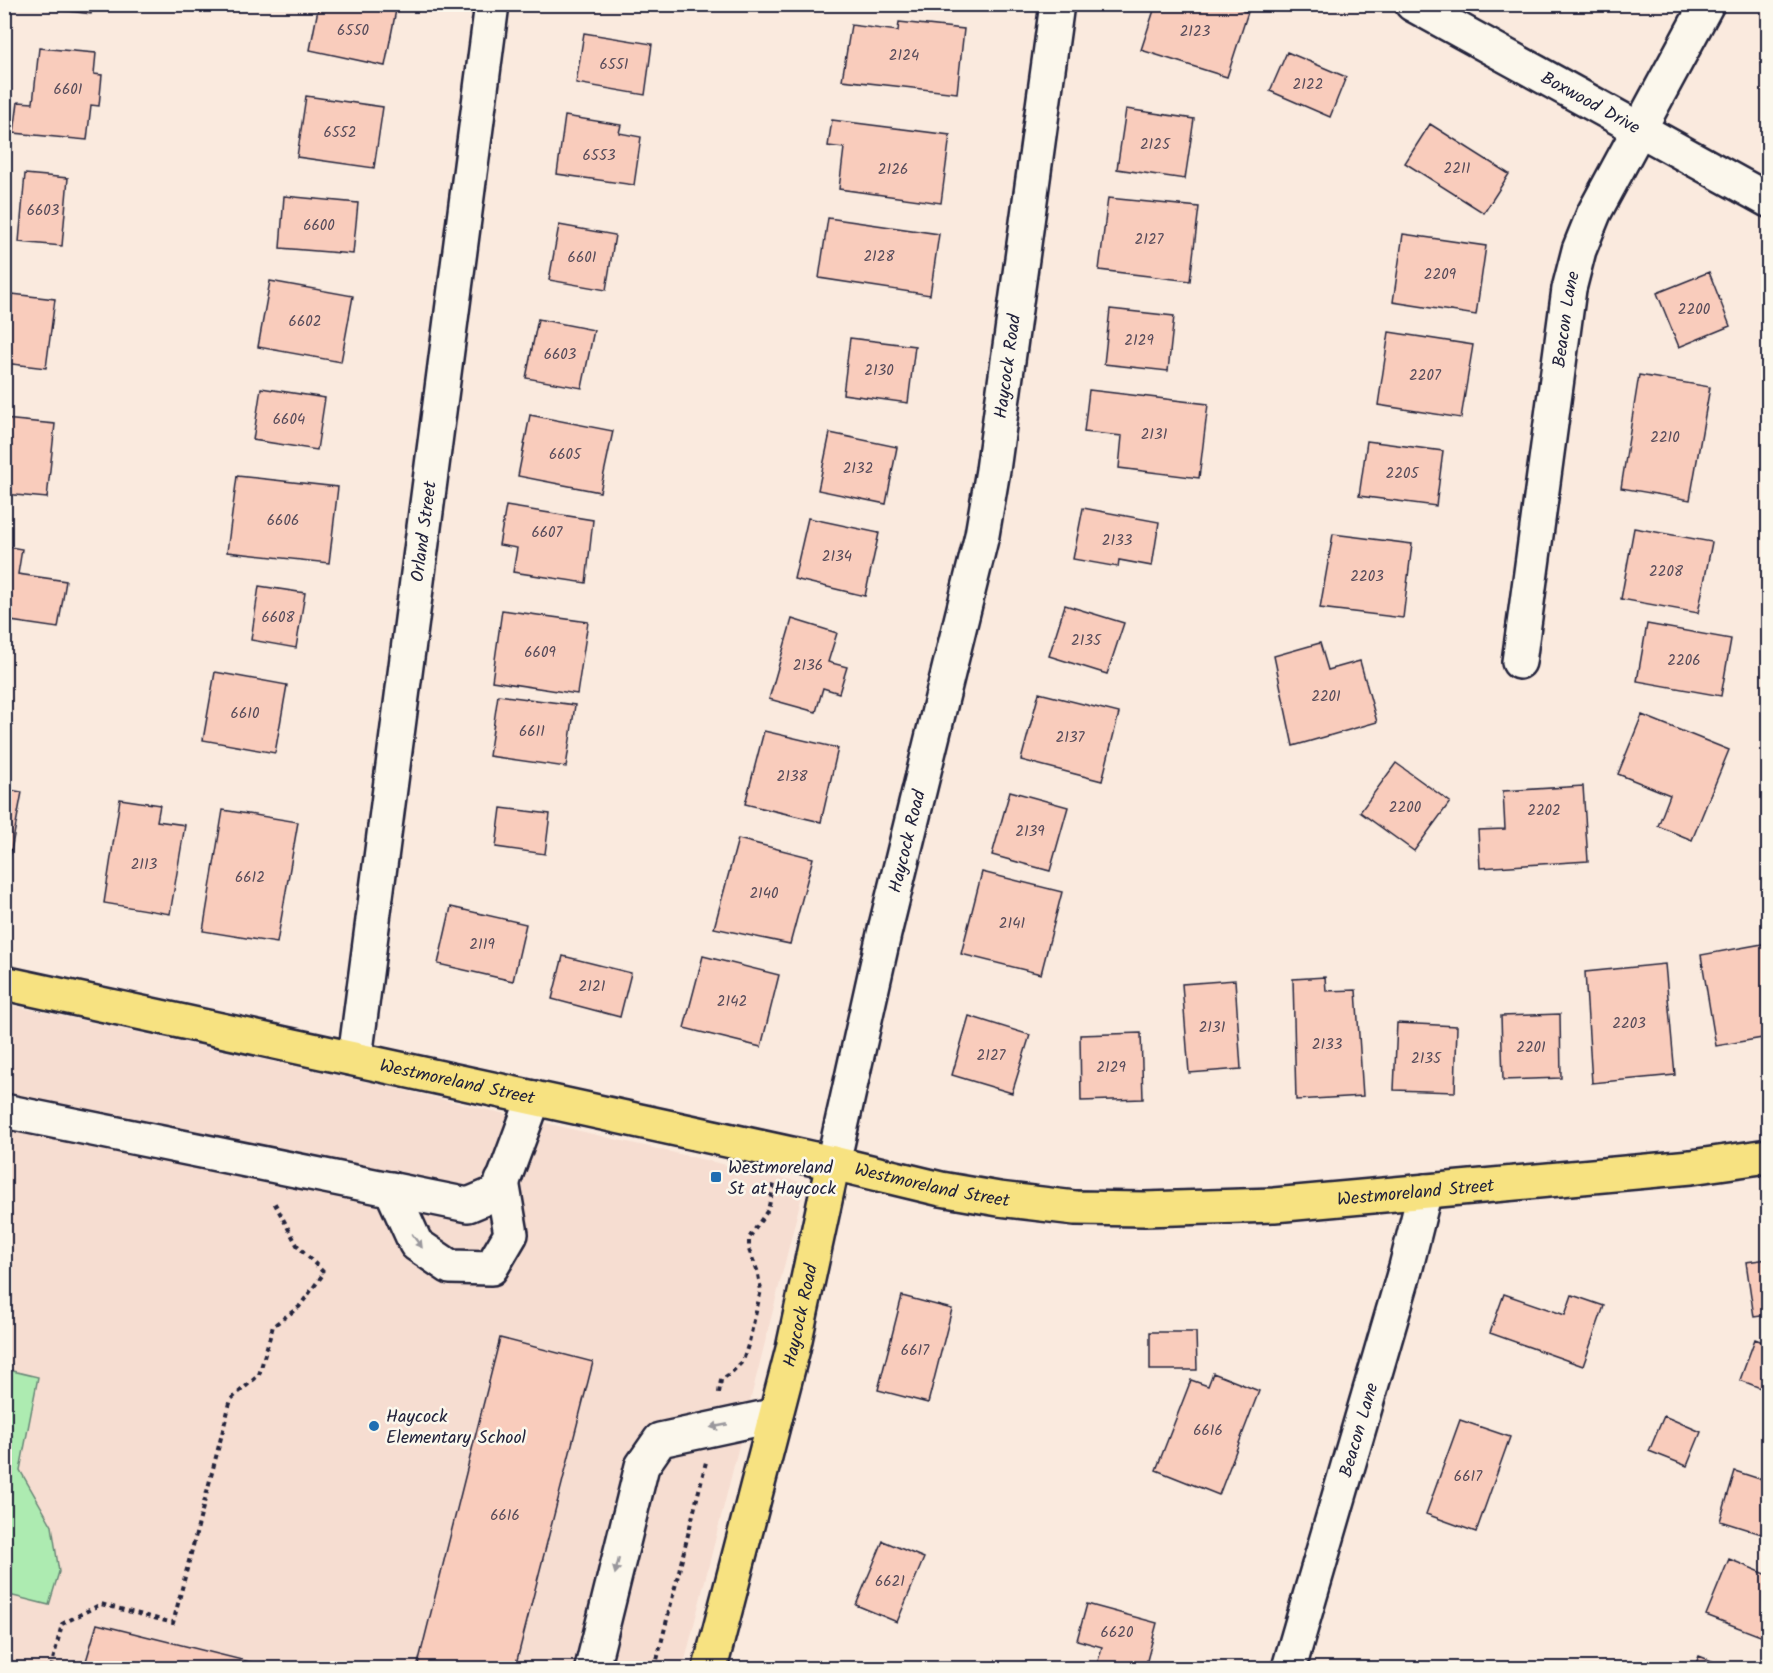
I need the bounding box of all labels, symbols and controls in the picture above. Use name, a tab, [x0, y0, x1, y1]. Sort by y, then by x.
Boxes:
house number: 6550	[337, 19, 369, 43]
house number: 2123	[1180, 20, 1211, 44]
house number: 2124	[889, 44, 919, 68]
house number: 6551	[599, 53, 629, 77]
street label: Boxwood Drive	[1535, 65, 1645, 143]
house number: 2122	[1293, 73, 1323, 97]
house number: 6601	[54, 78, 83, 102]
house number: 6552	[323, 121, 357, 145]
house number: 2125	[1140, 133, 1171, 157]
house number: 6553	[582, 144, 616, 168]
house number: 2211	[1444, 157, 1471, 181]
house number: 2126	[878, 158, 908, 182]
house number: 6603	[27, 199, 60, 223]
house number: 6600	[303, 214, 335, 238]
house number: 2127	[1134, 228, 1165, 252]
house number: 2128	[863, 245, 896, 269]
house number: 6601	[568, 246, 597, 270]
house number: 2209	[1424, 263, 1457, 287]
street label: Beacon Lane	[1546, 268, 1589, 369]
house number: 2200	[1678, 298, 1711, 322]
house number: 6602	[289, 310, 321, 334]
street label: Haycock Road	[987, 312, 1030, 421]
house number: 2129	[1124, 329, 1154, 353]
house number: 6603	[544, 343, 577, 367]
house number: 2130	[864, 359, 894, 383]
house number: 2207	[1409, 364, 1442, 388]
house number: 6604	[273, 408, 305, 432]
house number: 2131	[1141, 423, 1168, 447]
house number: 2210	[1650, 426, 1680, 450]
house number: 6605	[549, 443, 582, 467]
house number: 2132	[843, 457, 873, 481]
house number: 2205	[1386, 462, 1419, 486]
street label: Orland Street	[404, 478, 446, 584]
house number: 6606	[267, 509, 299, 533]
house number: 6607	[531, 521, 564, 545]
house number: 2133	[1102, 529, 1133, 553]
house number: 2134	[822, 545, 852, 569]
house number: 2208	[1649, 560, 1684, 584]
house number: 2203	[1350, 565, 1384, 589]
house number: 6608	[261, 606, 296, 630]
house number: 2135	[1071, 629, 1102, 653]
house number: 6609	[524, 641, 556, 665]
house number: 2206	[1667, 649, 1701, 673]
house number: 2136	[793, 654, 823, 678]
house number: 2201	[1311, 685, 1341, 709]
house number: 6610	[231, 702, 260, 726]
house number: 6611	[519, 720, 545, 744]
house number: 2137	[1056, 726, 1086, 750]
house number: 2138	[776, 765, 808, 789]
street label: Haycock Road	[882, 786, 935, 896]
house number: 2200	[1389, 796, 1422, 820]
house number: 2202	[1527, 799, 1561, 823]
house number: 2139	[1015, 820, 1045, 844]
house number: 2113	[131, 853, 158, 877]
house number: 6612	[235, 866, 265, 890]
house number: 2140	[749, 882, 779, 906]
house number: 2141	[999, 912, 1025, 936]
house number: 2119	[469, 933, 495, 957]
house number: 2121	[579, 975, 606, 999]
house number: 2142	[717, 990, 747, 1014]
house number: 2203	[1612, 1012, 1646, 1036]
house number: 2131	[1199, 1016, 1226, 1040]
house number: 2133	[1312, 1033, 1343, 1057]
house number: 2201	[1516, 1036, 1546, 1060]
house number: 2127	[976, 1044, 1007, 1068]
house number: 2135	[1411, 1047, 1442, 1071]
street label: Westmoreland Street	[377, 1052, 538, 1114]
house number: 2129	[1096, 1056, 1126, 1080]
place label: Westmoreland St at Haycock	[728, 1154, 836, 1204]
street label: Westmoreland Street	[851, 1156, 1012, 1216]
marker: Westmoreland St at Haycock	[709, 1170, 723, 1184]
street label: Westmoreland Street	[1336, 1172, 1497, 1215]
one-way arrow	[411, 1233, 423, 1249]
street label: Haycock Road	[776, 1260, 827, 1371]
house number: 6617	[901, 1339, 930, 1363]
street label: Beacon Lane	[1332, 1380, 1387, 1481]
place label: Haycock Elementary School	[386, 1403, 527, 1453]
marker: Haycock Elementary School	[367, 1419, 381, 1433]
house number: 6616	[1193, 1419, 1223, 1443]
one-way arrow	[709, 1422, 728, 1431]
house number: 6617	[1454, 1465, 1483, 1489]
house number: 6616	[490, 1504, 520, 1528]
one-way arrow	[612, 1556, 622, 1575]
house number: 6621	[875, 1570, 905, 1594]
house number: 6620	[1101, 1621, 1134, 1645]

